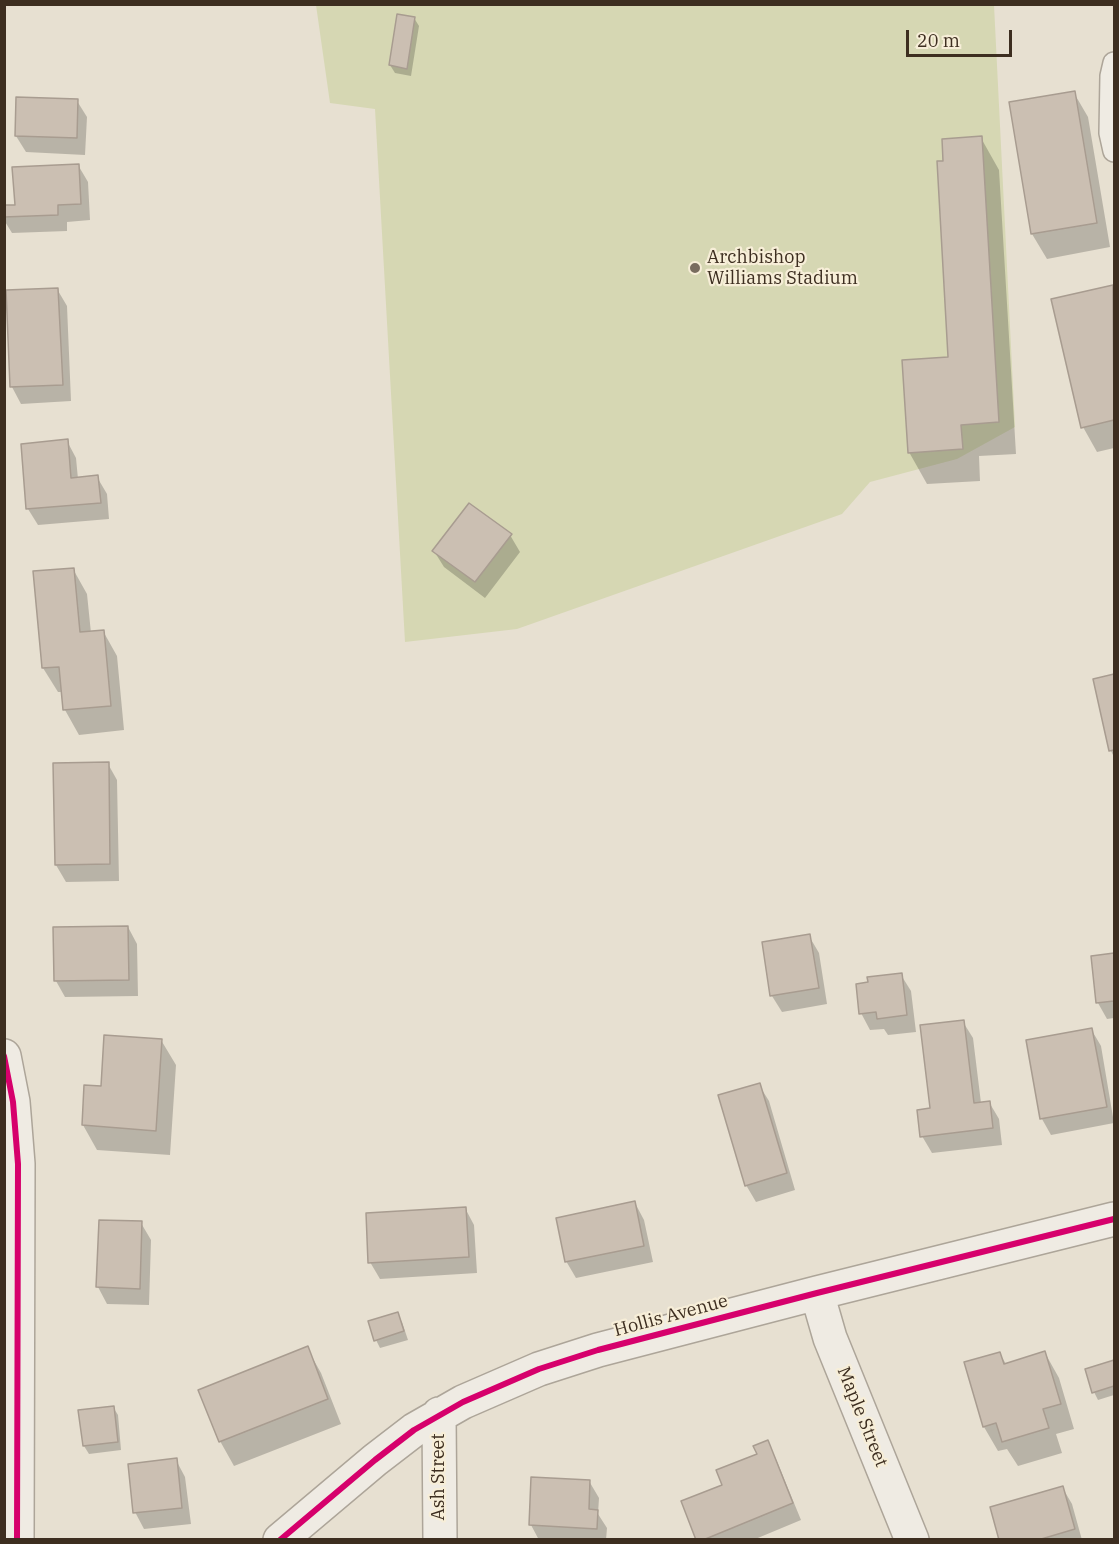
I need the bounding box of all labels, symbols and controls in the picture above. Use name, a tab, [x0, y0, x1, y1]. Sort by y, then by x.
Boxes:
scale bar	[909, 18, 1016, 56]
text: 20 m	[917, 29, 960, 52]
place label: Archbishop Williams Stadium	[707, 247, 858, 290]
marker: Archbishop Williams Stadium	[688, 261, 702, 275]
street label: Hollis Avenue	[612, 1290, 730, 1342]
street label: Maple Street	[832, 1364, 892, 1470]
street label: Ash Street	[428, 1433, 450, 1521]

